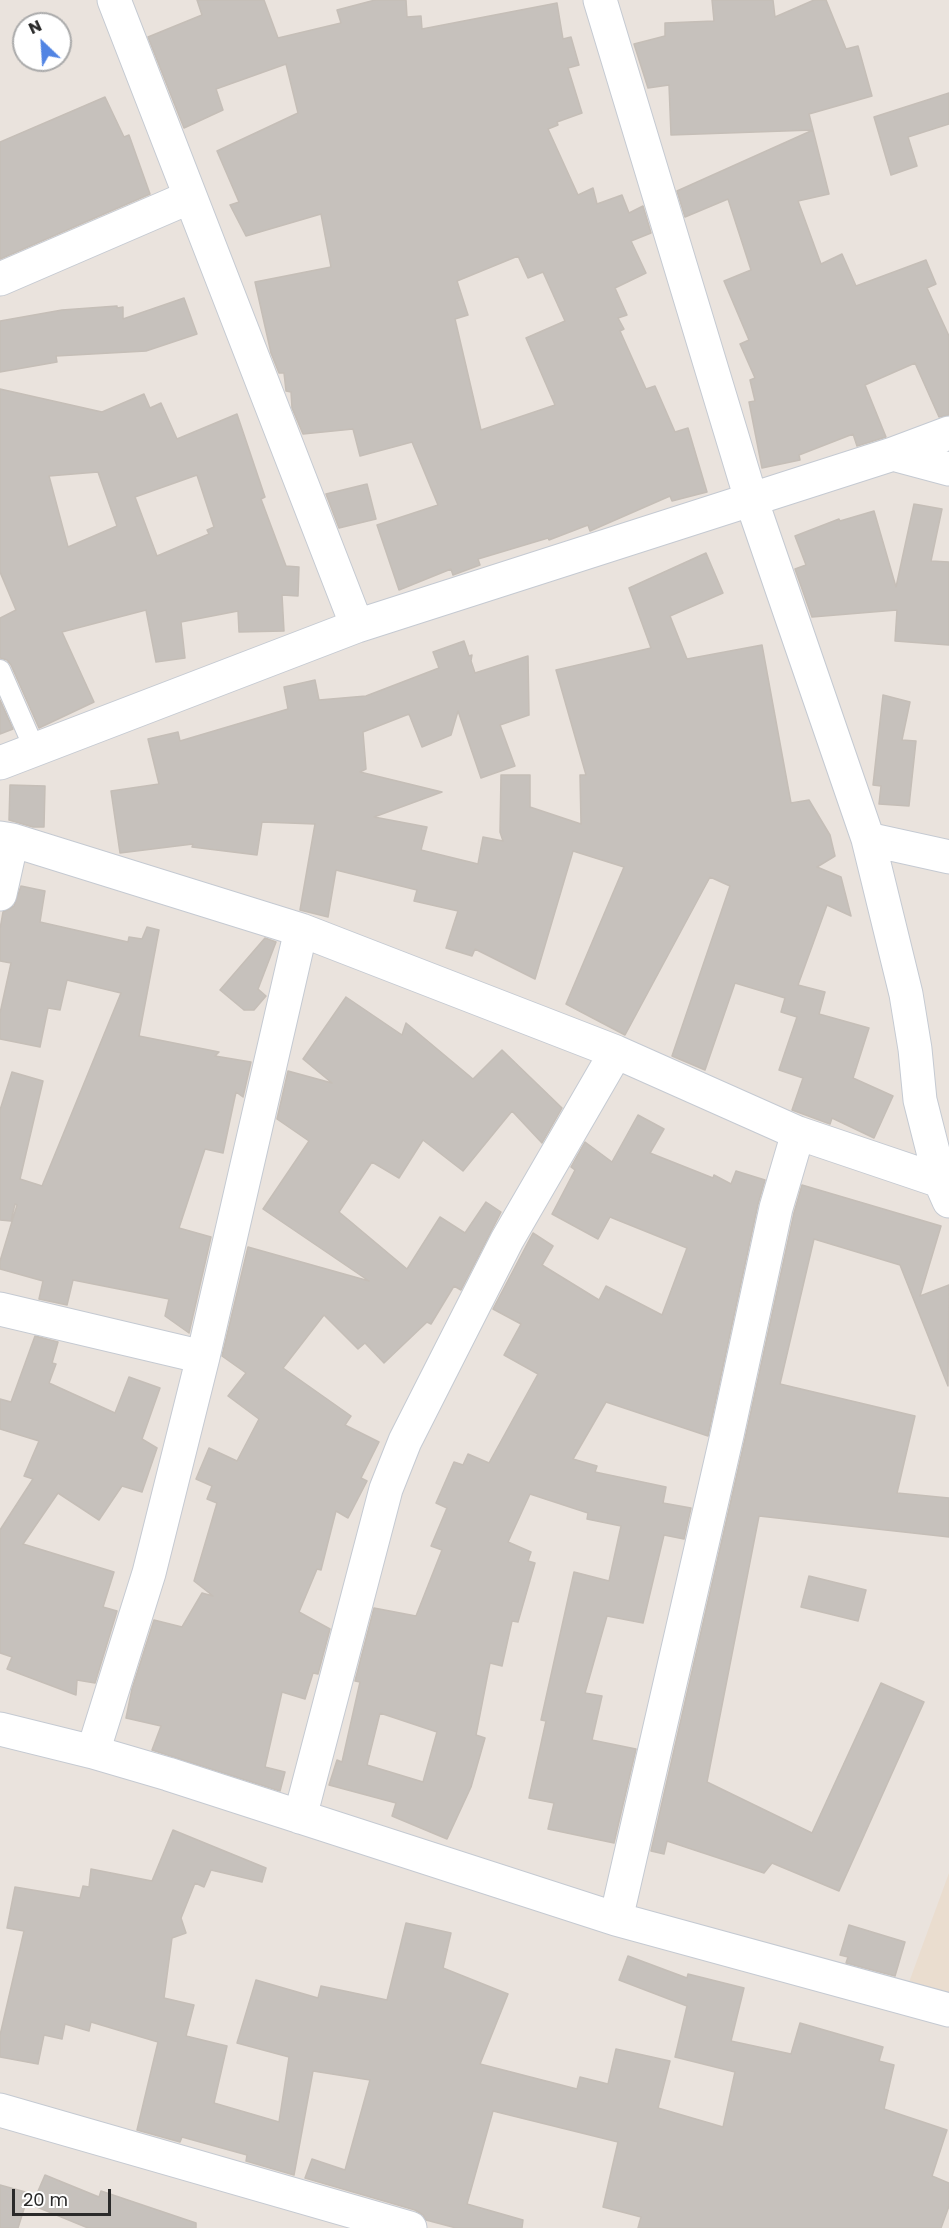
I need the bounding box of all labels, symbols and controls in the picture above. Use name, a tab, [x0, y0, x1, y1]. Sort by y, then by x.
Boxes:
north arrow	[12, 12, 72, 72]
text: N	[25, 14, 45, 40]
scale bar	[15, 2177, 114, 2215]
text: 20 m	[23, 2187, 68, 2212]

